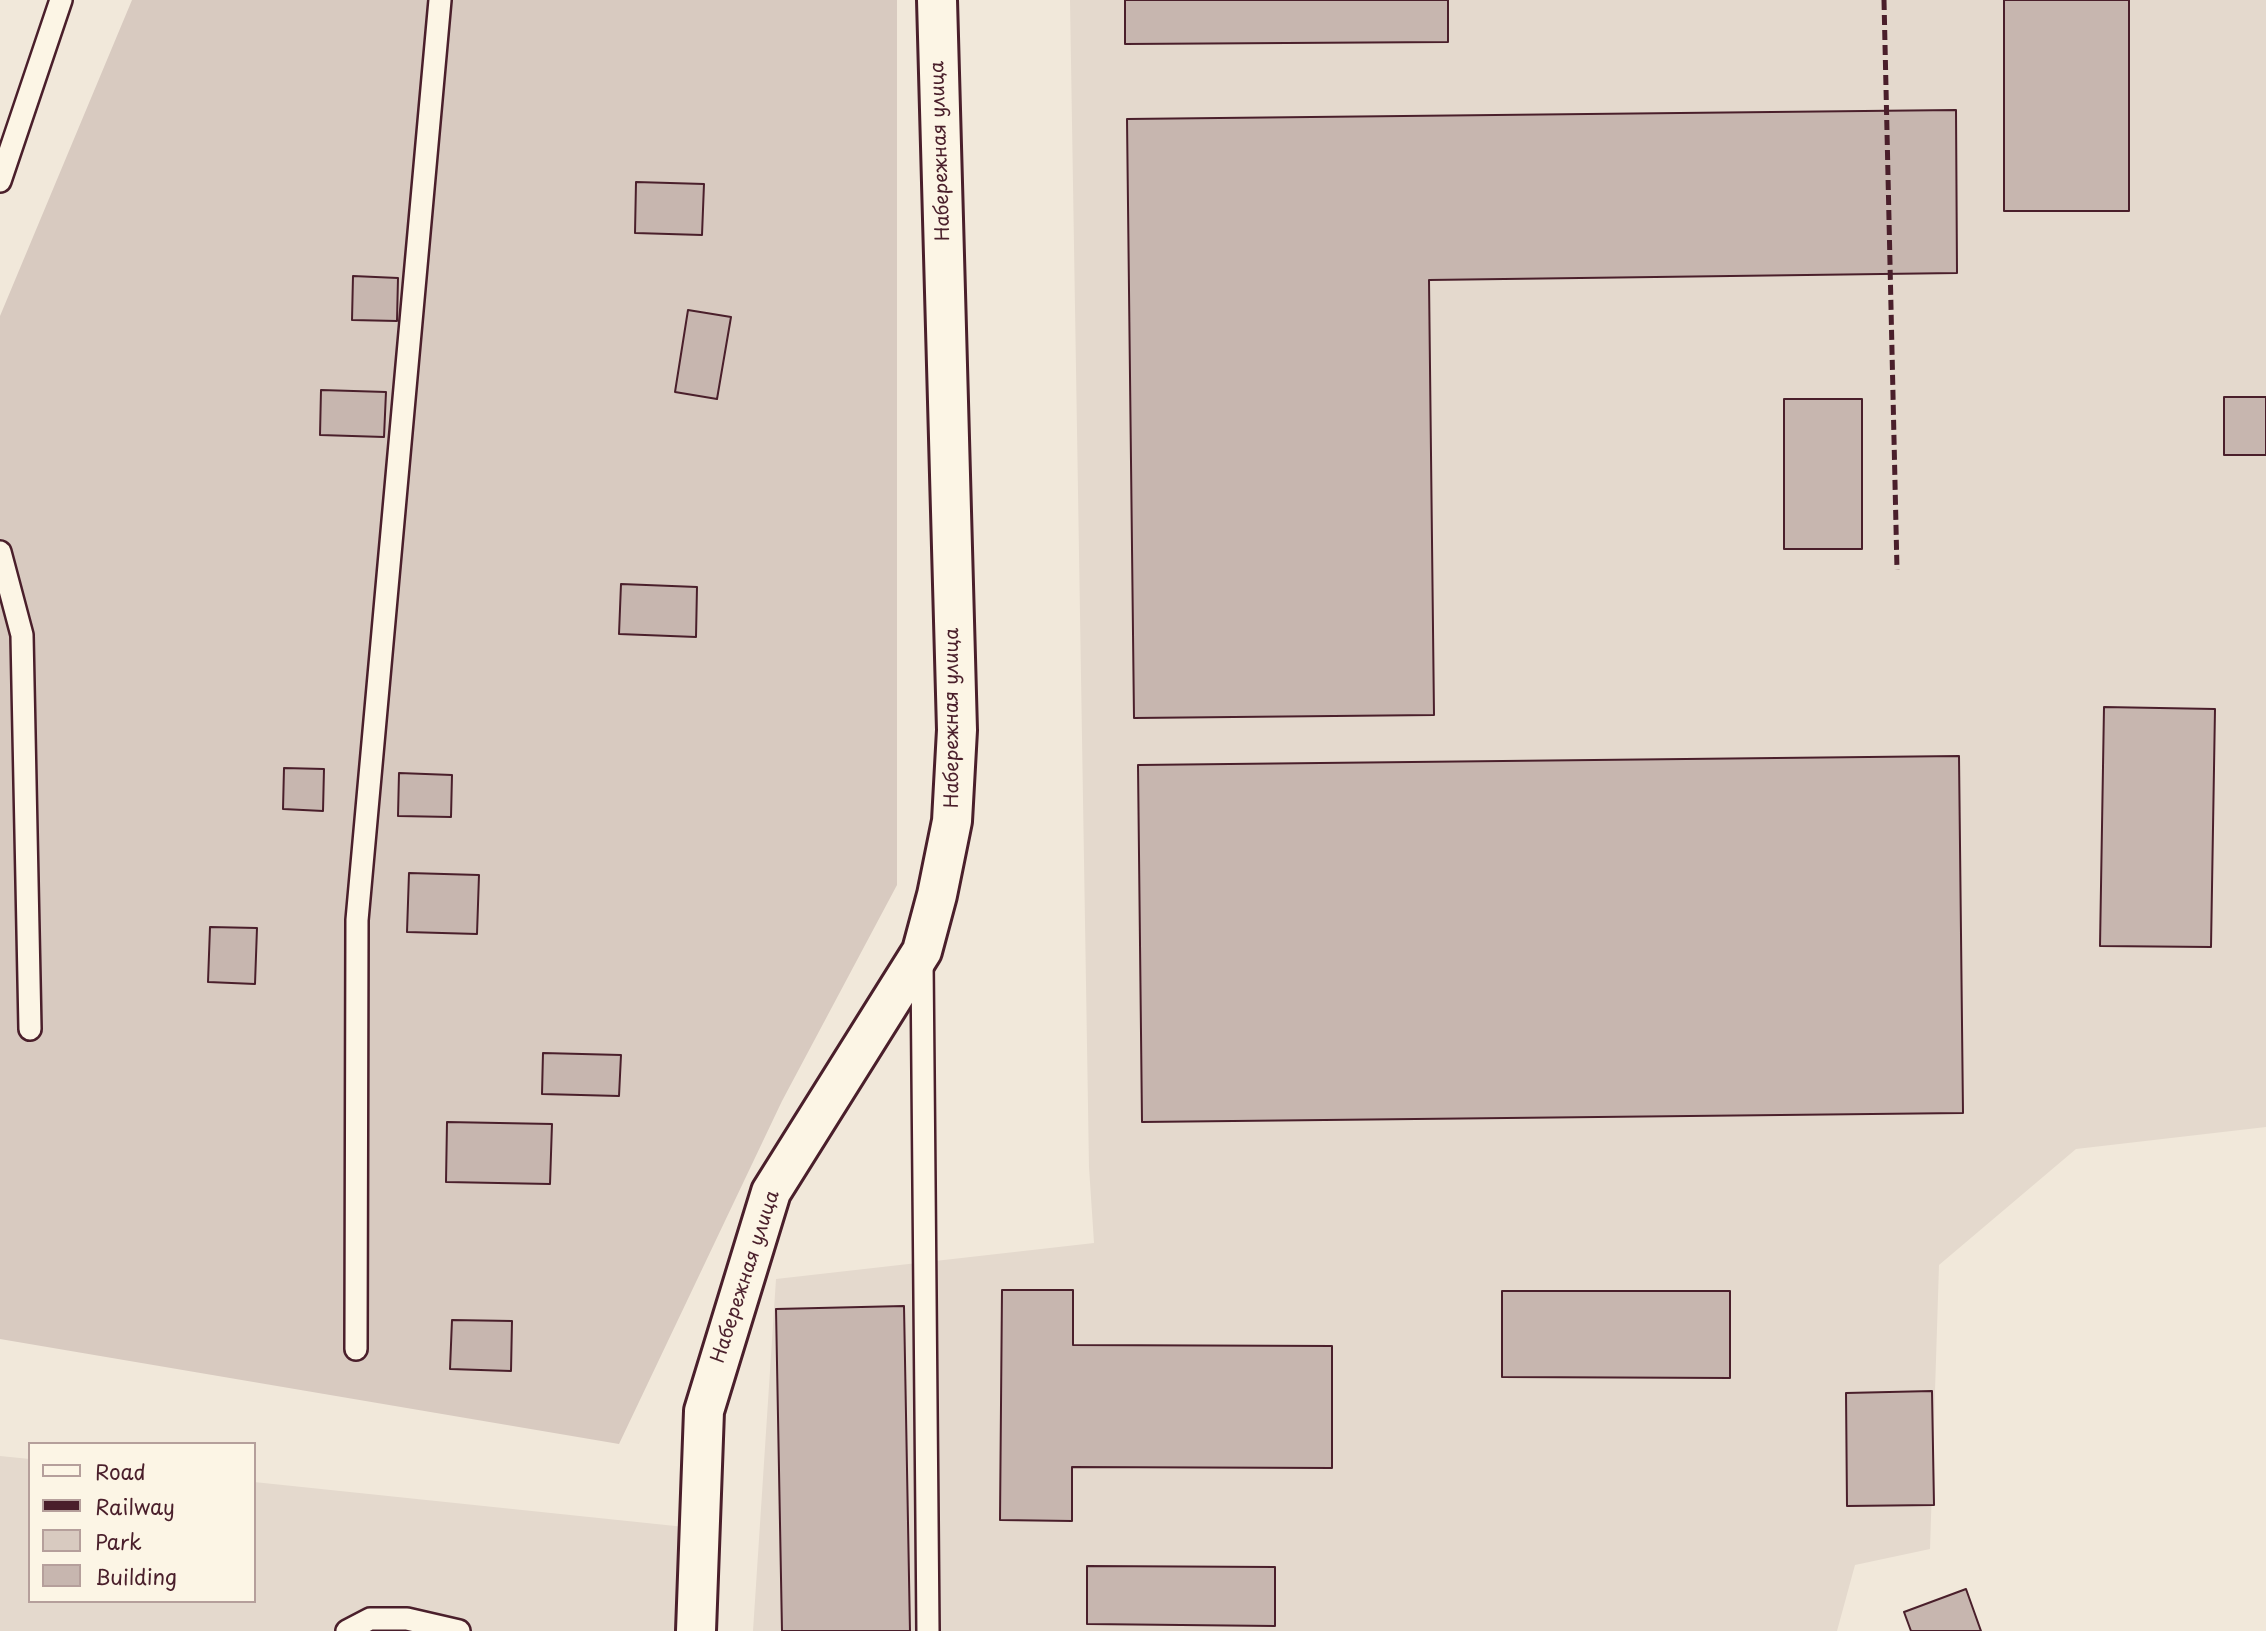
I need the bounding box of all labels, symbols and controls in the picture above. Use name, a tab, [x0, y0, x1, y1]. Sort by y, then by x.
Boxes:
street label: Набережная улица	[926, 61, 956, 241]
street label: Набережная улица	[942, 628, 964, 808]
street label: Набережная улица	[707, 1188, 785, 1366]
legend	[28, 1442, 256, 1603]
text: Road	[95, 1455, 146, 1487]
text: Railway	[95, 1490, 175, 1522]
text: Park	[95, 1525, 142, 1557]
text: Building	[95, 1560, 177, 1592]

